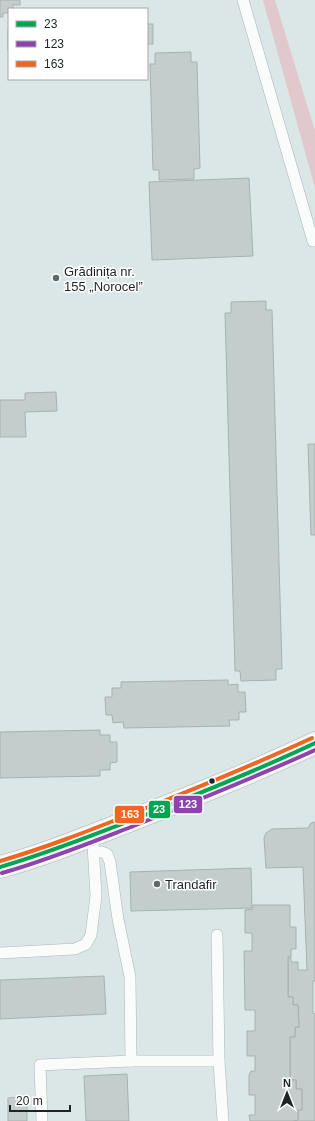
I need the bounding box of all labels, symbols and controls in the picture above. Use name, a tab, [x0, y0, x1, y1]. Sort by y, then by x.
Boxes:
legend	[8, 8, 148, 80]
text: 23	[44, 17, 58, 31]
text: 123	[44, 37, 64, 51]
text: 163	[44, 57, 64, 71]
place label: Grădinița nr. 155 „Norocel”	[64, 264, 143, 294]
marker: Grădinița nr. 155 „Norocel”	[51, 273, 61, 283]
unlabelled marker	[207, 776, 217, 786]
line badge: 123	[173, 795, 203, 814]
text: 123	[179, 798, 197, 810]
line badge: 23	[148, 800, 171, 819]
text: 23	[153, 803, 165, 815]
line badge: 163	[114, 805, 145, 824]
text: 163	[121, 808, 139, 820]
place label: Trandafir	[165, 877, 217, 892]
marker: Trandafir	[152, 879, 162, 889]
north arrow	[267, 1073, 307, 1113]
text: N	[283, 1077, 291, 1089]
scale bar	[10, 1087, 70, 1113]
text: 20 m	[16, 1094, 43, 1108]

